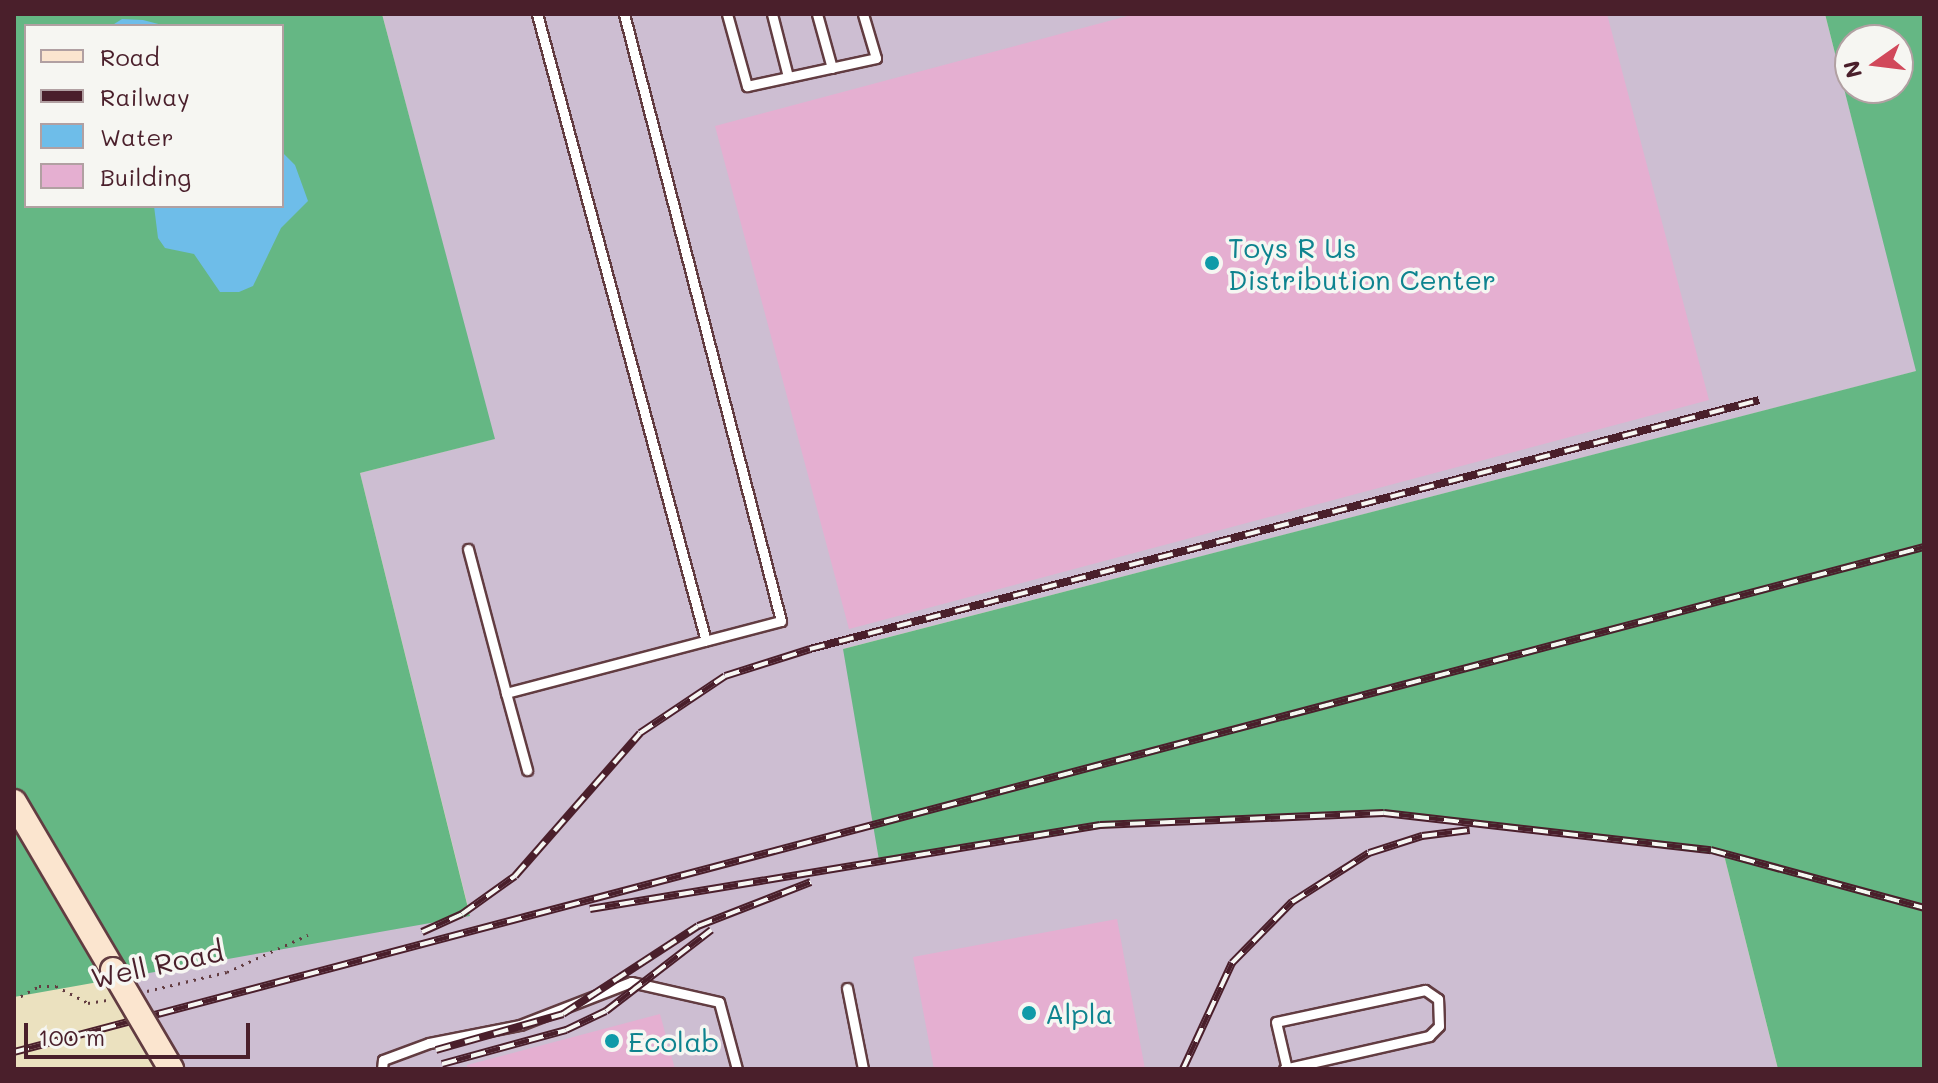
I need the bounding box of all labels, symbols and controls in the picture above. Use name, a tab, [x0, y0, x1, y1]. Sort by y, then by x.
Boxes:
legend	[24, 24, 284, 208]
north arrow	[1834, 24, 1914, 104]
text: Road	[100, 41, 160, 72]
text: N	[1836, 58, 1868, 81]
text: Railway	[100, 81, 190, 112]
text: Water	[100, 121, 174, 152]
text: Building	[100, 161, 191, 192]
place label: Toys R Us Distribution Center	[1228, 230, 1496, 296]
marker: Toys R Us Distribution Center	[1203, 254, 1221, 272]
street label: Well Road	[88, 934, 226, 994]
place label: Alpla	[1045, 996, 1113, 1030]
marker: Alpla	[1020, 1004, 1038, 1022]
scale bar	[28, 1007, 254, 1057]
text: 100 m	[38, 1021, 105, 1052]
place label: Ecolab	[628, 1024, 719, 1058]
marker: Ecolab	[603, 1032, 621, 1050]

